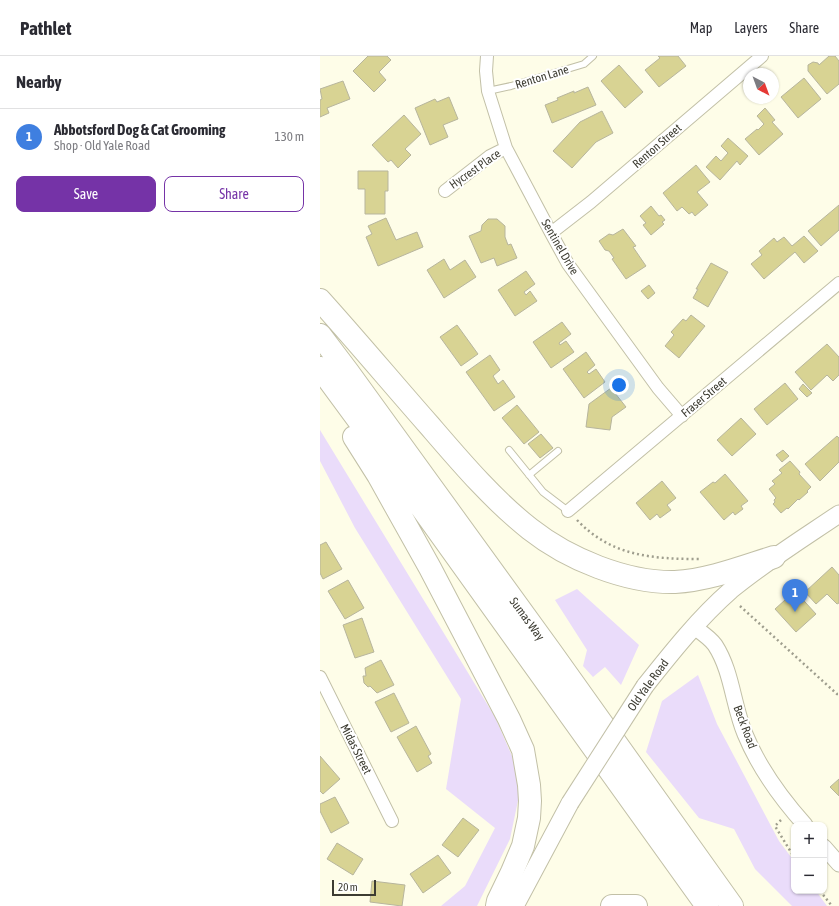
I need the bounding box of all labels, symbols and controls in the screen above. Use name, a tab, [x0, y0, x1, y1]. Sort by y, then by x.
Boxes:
text: Pathlet	[20, 17, 71, 39]
text: Map	[690, 20, 712, 36]
text: Layers	[734, 20, 767, 36]
text: Share	[789, 20, 819, 36]
street label: Renton Lane	[514, 62, 570, 92]
north arrow	[743, 68, 779, 104]
text: Nearby	[16, 72, 62, 92]
text: Abbotsford Dog & Cat Grooming	[54, 121, 225, 138]
street label: Renton Street	[630, 121, 685, 171]
text: 1	[26, 129, 32, 144]
text: 130 m	[275, 129, 304, 144]
text: Shop · Old Yale Road	[54, 138, 150, 153]
street label: Hycrest Place	[447, 146, 503, 192]
button: Save	[16, 176, 156, 212]
button: Share	[164, 176, 304, 212]
street label: Sentinel Drive	[538, 217, 582, 277]
street label: Fraser Street	[679, 374, 730, 420]
your location	[609, 375, 629, 395]
pin: 1	[782, 579, 808, 612]
street label: Sumas Way	[507, 595, 547, 643]
street label: Old Yale Road	[625, 656, 671, 714]
street label: Beck Road	[730, 703, 760, 751]
street label: Midas Street	[337, 722, 375, 777]
map controls	[791, 822, 827, 894]
button: +	[791, 822, 827, 858]
button: −	[791, 858, 827, 894]
scale bar	[332, 878, 376, 897]
text: 20 m	[338, 881, 358, 893]

